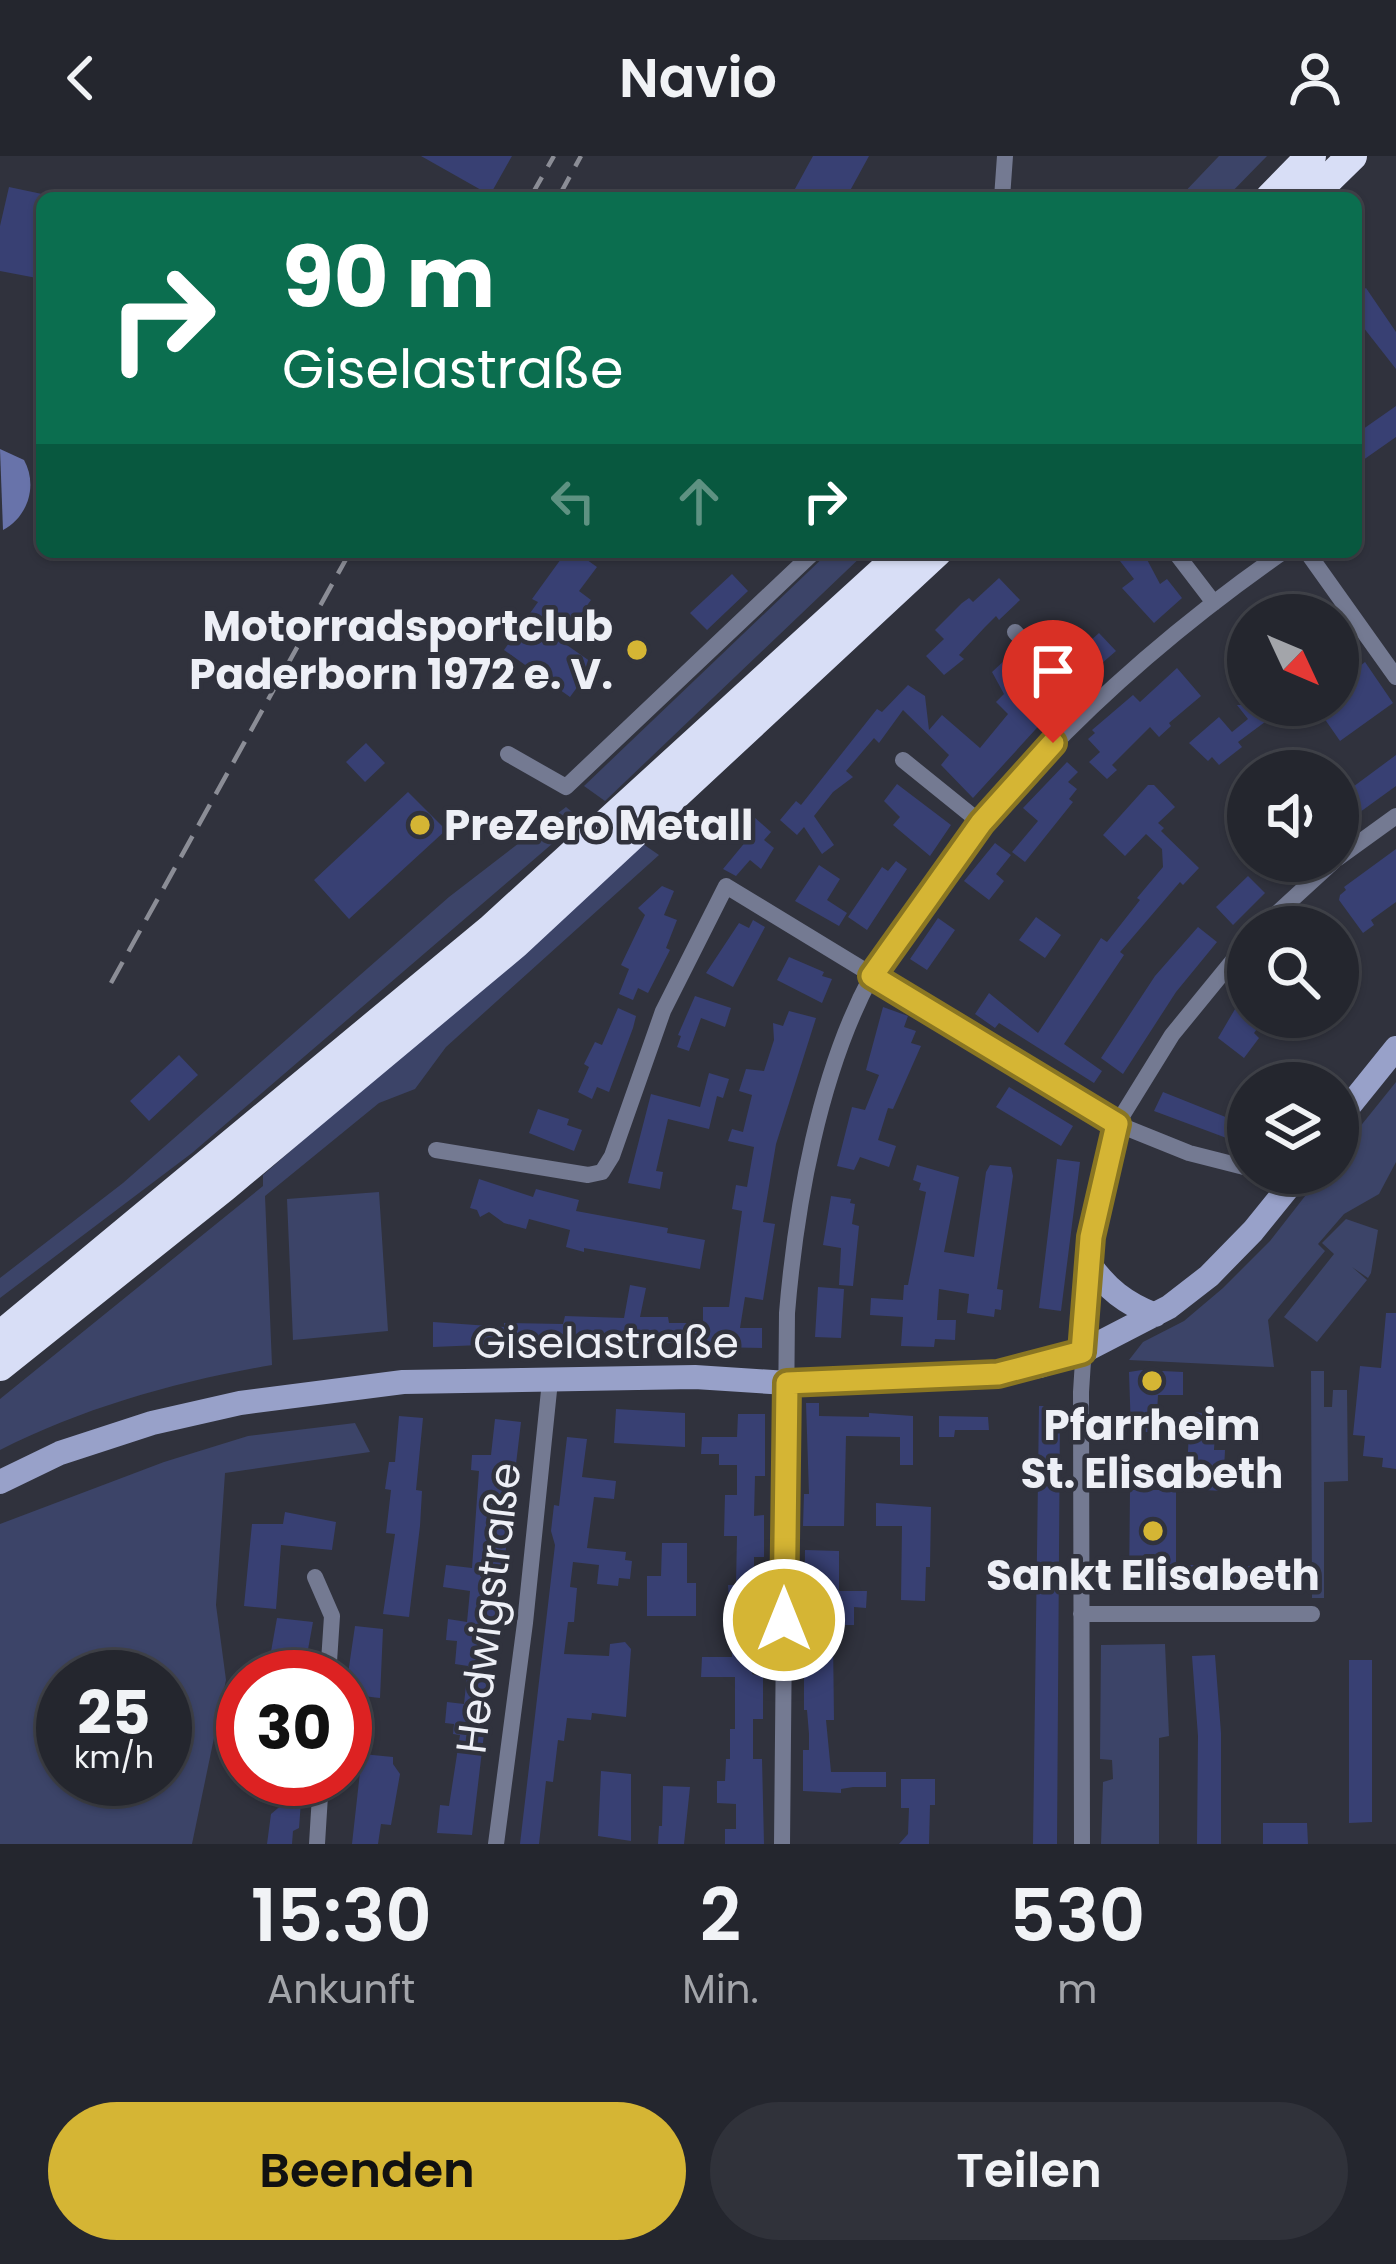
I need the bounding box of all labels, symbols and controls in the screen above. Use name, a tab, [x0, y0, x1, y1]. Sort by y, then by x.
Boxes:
text: Navio	[619, 40, 777, 116]
icon: back	[48, 45, 114, 111]
icon: person	[1282, 45, 1348, 111]
text: 90 m	[282, 219, 495, 336]
icon: right	[84, 240, 240, 396]
text: Giselastraße	[282, 331, 624, 407]
icon: left	[540, 468, 606, 534]
icon: ahead	[666, 468, 732, 534]
icon: right	[792, 468, 858, 534]
north arrow	[1227, 594, 1359, 726]
map controls	[1227, 594, 1359, 1194]
place label: Motorradsportclub Paderborn 1972 e. V.	[189, 597, 613, 704]
pin	[1002, 620, 1104, 743]
marker: Motorradsportclub Paderborn 1972 e. V.	[624, 637, 650, 663]
icon: arrive	[1020, 638, 1086, 704]
button: sound	[1227, 750, 1359, 882]
place label: PreZero Metall	[444, 796, 753, 855]
marker: PreZero Metall	[407, 812, 433, 838]
button: search	[1227, 906, 1359, 1038]
button: layers	[1227, 1062, 1359, 1194]
street label: Giselastraße	[473, 1314, 739, 1373]
marker: Pfarrheim St. Elisabeth	[1139, 1368, 1165, 1394]
place label: Pfarrheim St. Elisabeth	[1021, 1396, 1283, 1503]
street label: Hedwigstraße	[441, 1459, 536, 1757]
marker: Sankt Elisabeth	[1140, 1518, 1166, 1544]
place label: Sankt Elisabeth	[986, 1546, 1320, 1605]
position arrow	[721, 1557, 847, 1683]
speed limit sign: 30	[216, 1650, 372, 1806]
text: 25	[77, 1671, 151, 1755]
text: km/h	[74, 1736, 154, 1779]
text: 15:30	[251, 1865, 432, 1966]
text: 2	[700, 1865, 741, 1966]
text: 530	[1009, 1865, 1145, 1966]
text: Ankunft	[267, 1962, 415, 2017]
text: Min.	[682, 1962, 759, 2017]
text: m	[1057, 1962, 1097, 2017]
button: Beenden	[48, 2102, 686, 2240]
button: Teilen	[710, 2102, 1348, 2240]

